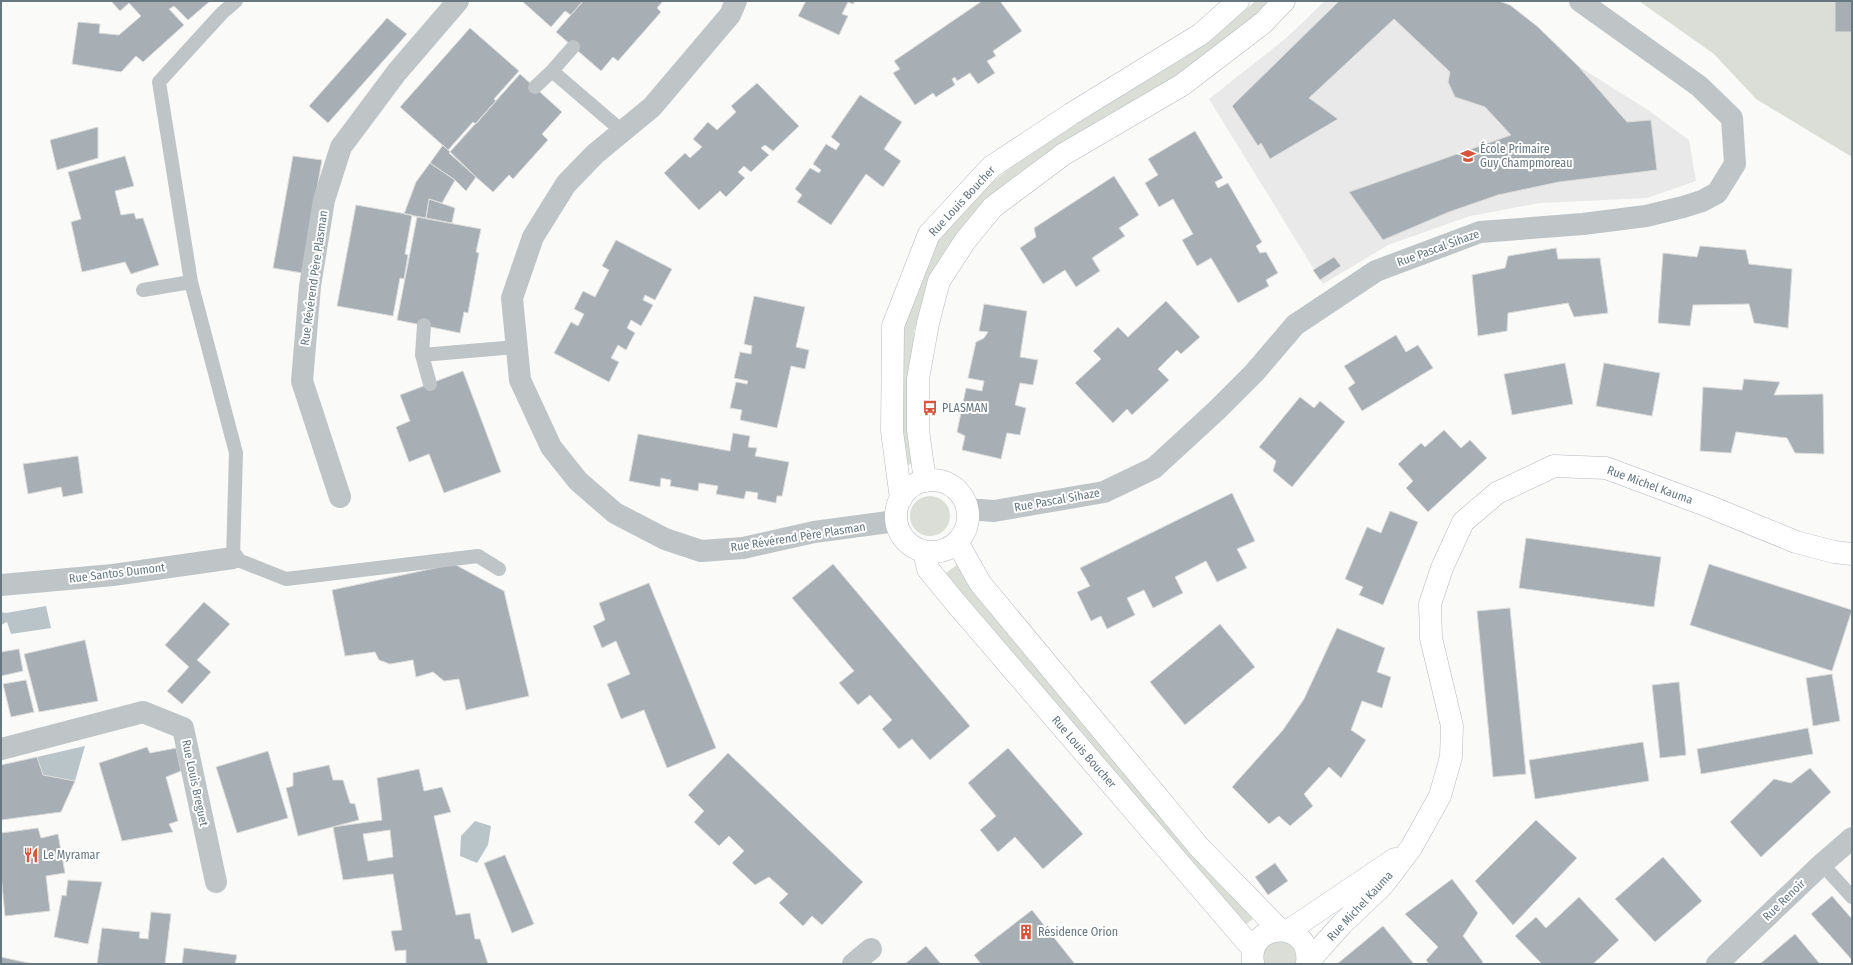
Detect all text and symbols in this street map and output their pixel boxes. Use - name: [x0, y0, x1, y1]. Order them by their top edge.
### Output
- place label: École Primaire Guy Champmoreau: [1480, 141, 1573, 170]
- school or university icon: École Primaire Guy Champmoreau: [1459, 147, 1477, 165]
- street label: Rue Louis Boucher: [926, 162, 999, 239]
- street label: Rue Révérend Père Plasman: [298, 209, 330, 347]
- street label: Rue Pascal Sihaze: [1395, 227, 1481, 269]
- bus stop icon: PLASMAN: [921, 399, 939, 417]
- place label: PLASMAN: [942, 401, 988, 415]
- street label: Rue Michel Kauma: [1605, 463, 1695, 507]
- street label: Rue Pascal Sihaze: [1013, 486, 1101, 514]
- street label: Rue Révérend Père Plasman: [730, 519, 866, 555]
- street label: Rue Santos Dumont: [68, 560, 166, 586]
- street label: Rue Louis Boucher: [1049, 713, 1120, 792]
- street label: Rue Louis Breguet: [179, 738, 211, 828]
- restaurant icon: Le Myramar: [22, 846, 40, 864]
- place label: Le Myramar: [43, 848, 100, 862]
- street label: Rue Michel Kauma: [1324, 868, 1396, 944]
- street label: Rue Renoir: [1760, 876, 1809, 924]
- building icon: Résidence Orion: [1017, 923, 1035, 941]
- place label: Résidence Orion: [1038, 925, 1118, 939]

